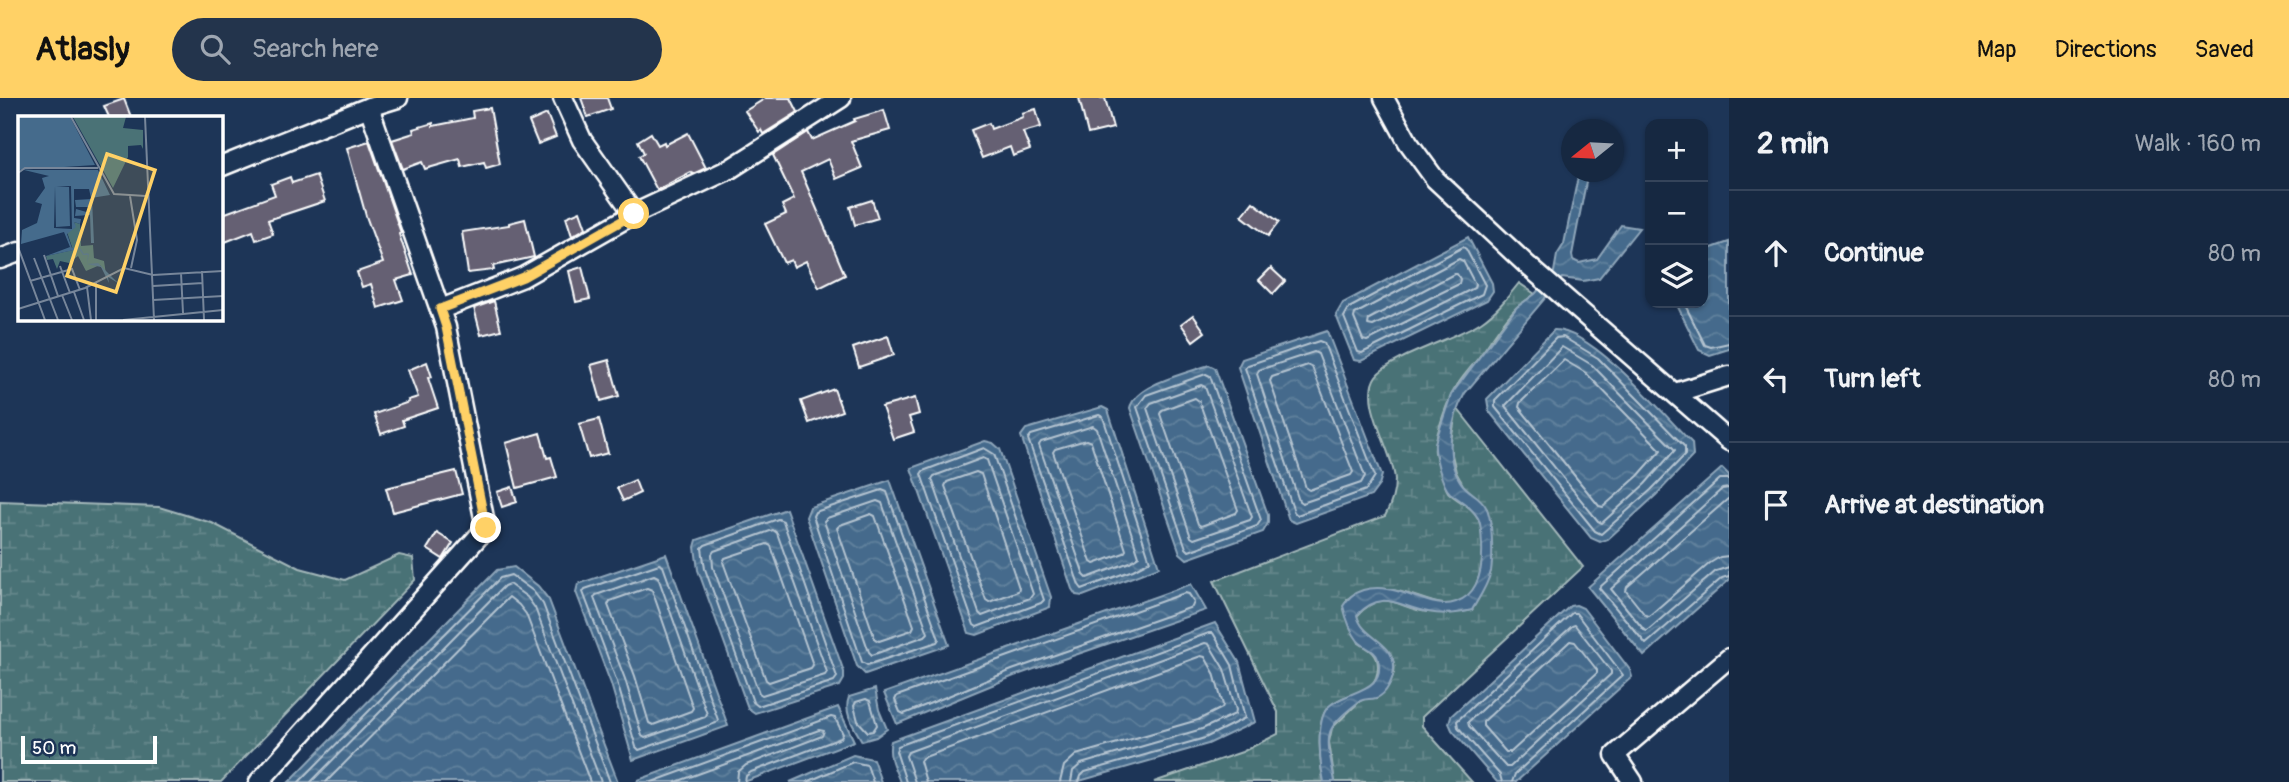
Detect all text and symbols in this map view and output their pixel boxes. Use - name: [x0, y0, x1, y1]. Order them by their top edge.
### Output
- search box: [172, 18, 662, 81]
- text: Atlasly: [35, 29, 130, 70]
- icon: search: [196, 30, 234, 68]
- text: Search here: [252, 33, 379, 65]
- text: Map: [1977, 35, 2017, 64]
- text: Directions: [2055, 35, 2156, 64]
- text: Saved: [2194, 35, 2254, 64]
- inset map: [18, 116, 222, 320]
- north arrow: [1561, 119, 1624, 182]
- map controls: [1645, 119, 1708, 308]
- button: +: [1645, 119, 1708, 182]
- text: 2 min: [1757, 125, 1829, 162]
- text: Walk · 160 m: [2135, 129, 2261, 158]
- button: −: [1645, 182, 1708, 245]
- route start: [618, 198, 649, 229]
- icon: ahead: [1757, 234, 1795, 272]
- text: Continue: [1824, 237, 1924, 269]
- text: 80 m: [2208, 239, 2261, 268]
- button: layers: [1645, 245, 1708, 308]
- icon: left: [1757, 360, 1795, 398]
- text: Turn left: [1824, 363, 1920, 395]
- text: 80 m: [2208, 365, 2261, 394]
- icon: arrive: [1757, 486, 1795, 524]
- text: Arrive at destination: [1824, 489, 2044, 521]
- route end: [470, 512, 501, 543]
- scale bar: [21, 733, 158, 765]
- text: 50 m: [32, 736, 76, 760]

